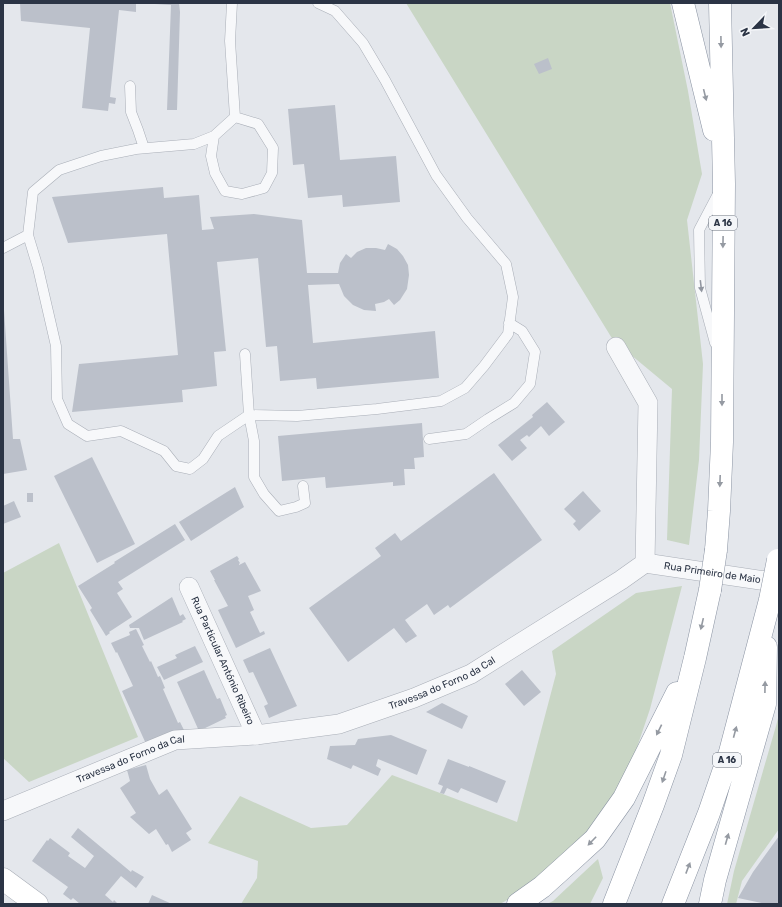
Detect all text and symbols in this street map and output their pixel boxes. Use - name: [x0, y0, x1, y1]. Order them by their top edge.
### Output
- north arrow: [734, 8, 774, 48]
- text: N: [738, 26, 753, 38]
- one-way arrow: [718, 36, 724, 49]
- one-way arrow: [703, 89, 709, 101]
- road number: A 16: [709, 216, 737, 230]
- one-way arrow: [720, 236, 726, 249]
- one-way arrow: [698, 280, 704, 292]
- one-way arrow: [719, 394, 725, 407]
- one-way arrow: [717, 475, 724, 487]
- street label: Rua Primeiro de Maio: [663, 560, 762, 586]
- street label: Rua Particular António Ribeiro: [188, 595, 257, 727]
- one-way arrow: [699, 618, 705, 630]
- street label: Travessa do Forno da Cal: [387, 654, 498, 712]
- one-way arrow: [762, 681, 769, 693]
- one-way arrow: [656, 725, 662, 736]
- one-way arrow: [732, 726, 738, 738]
- street label: Travessa do Forno da Cal: [75, 733, 185, 786]
- road number: A 16: [713, 753, 741, 767]
- one-way arrow: [660, 771, 666, 783]
- one-way arrow: [724, 833, 730, 845]
- one-way arrow: [587, 836, 596, 846]
- one-way arrow: [685, 861, 691, 873]

